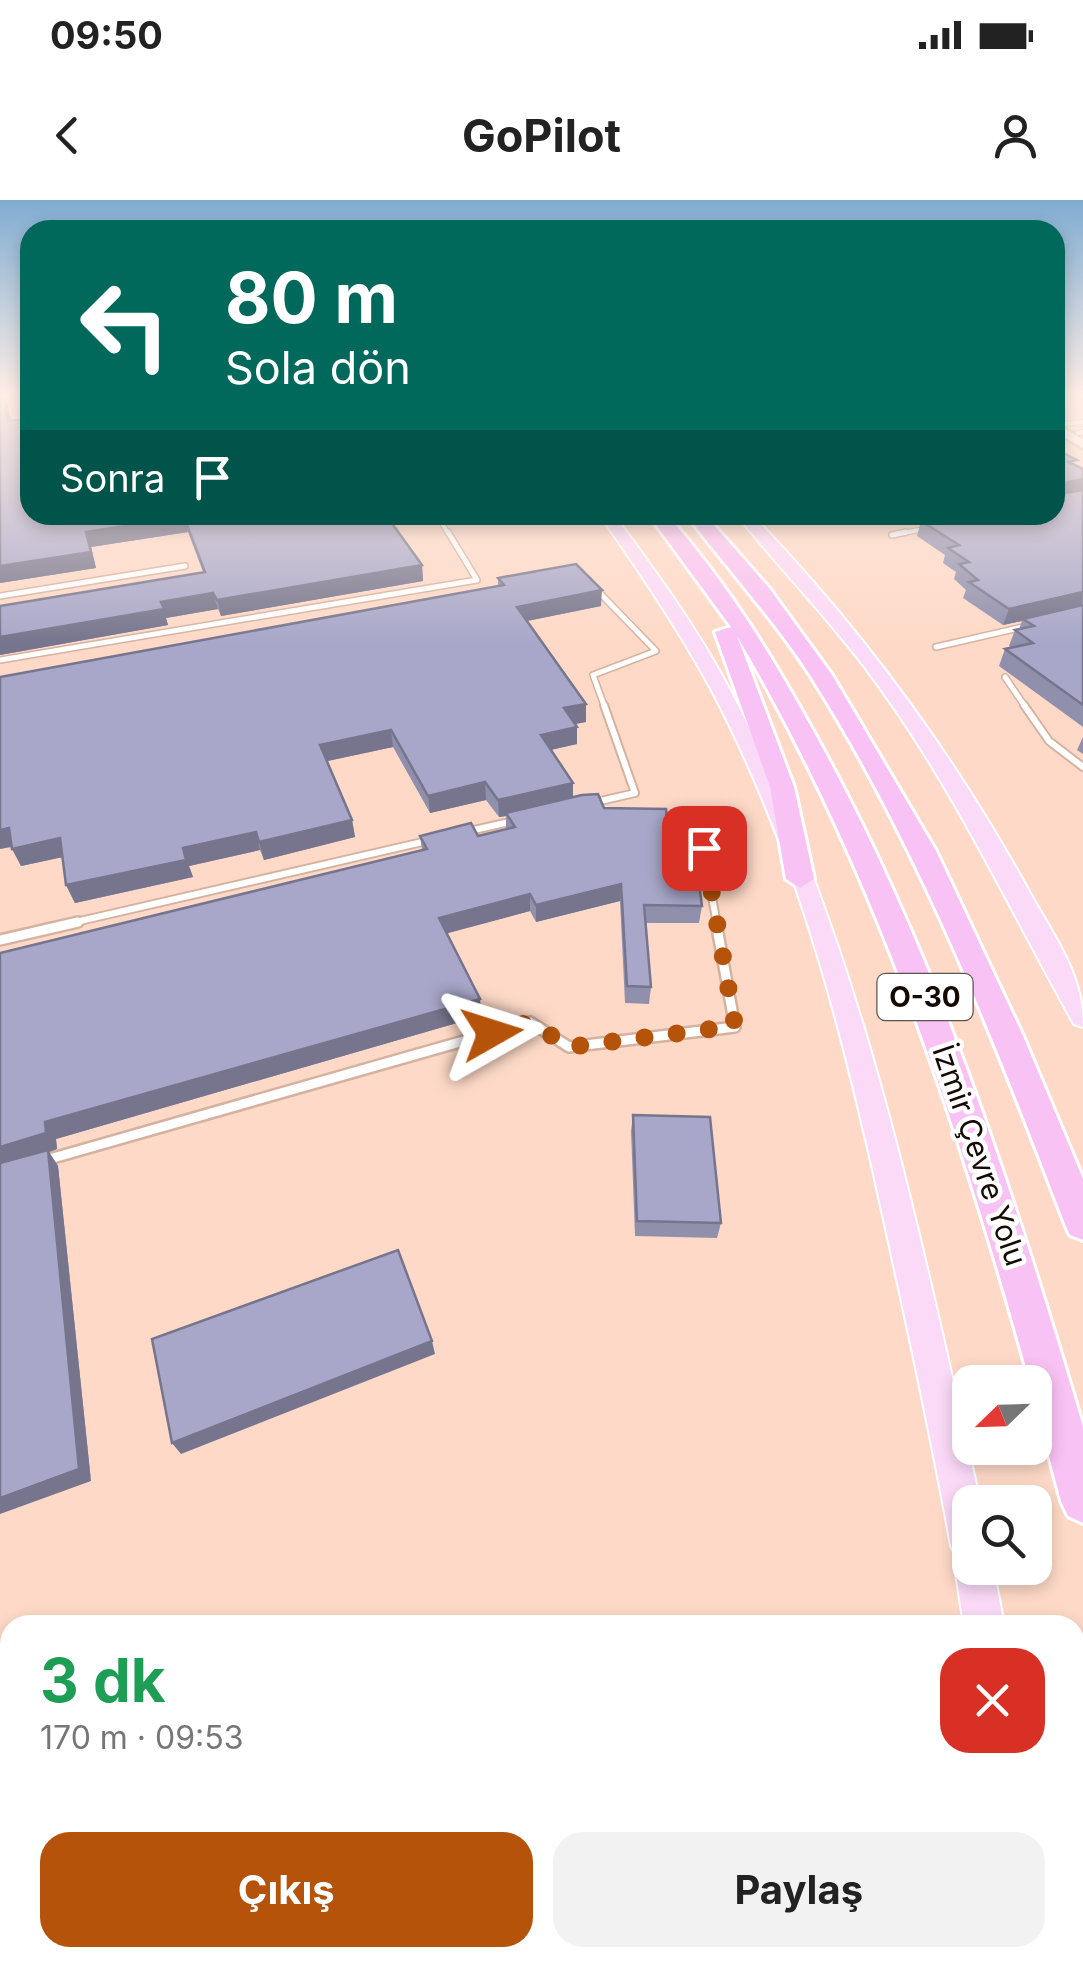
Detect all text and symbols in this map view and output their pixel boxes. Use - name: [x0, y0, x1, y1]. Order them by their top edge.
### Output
- text: 09:50: [50, 12, 163, 58]
- icon: back: [40, 108, 95, 163]
- text: GoPilot: [462, 108, 621, 163]
- icon: person: [988, 108, 1043, 163]
- text: 80 m: [225, 255, 398, 340]
- icon: left: [60, 260, 190, 390]
- text: Sola dön: [225, 340, 411, 395]
- icon: arrive: [185, 450, 240, 505]
- text: Sonra: [60, 455, 165, 501]
- pin: [662, 806, 747, 891]
- icon: arrive: [677, 821, 732, 876]
- road number: O-30: [878, 974, 972, 1020]
- position arrow: [440, 981, 544, 1085]
- street label: İzmir Çevre Yolu: [925, 1040, 1035, 1270]
- north arrow: [952, 1365, 1052, 1465]
- map controls: [952, 1365, 1052, 1585]
- button: search: [952, 1485, 1052, 1585]
- text: 3 dk: [40, 1644, 166, 1716]
- button: close: [940, 1648, 1045, 1753]
- text: 170 m · 09:53: [40, 1718, 244, 1757]
- button: Çıkış: [40, 1832, 533, 1947]
- button: Paylaş: [553, 1832, 1045, 1947]

